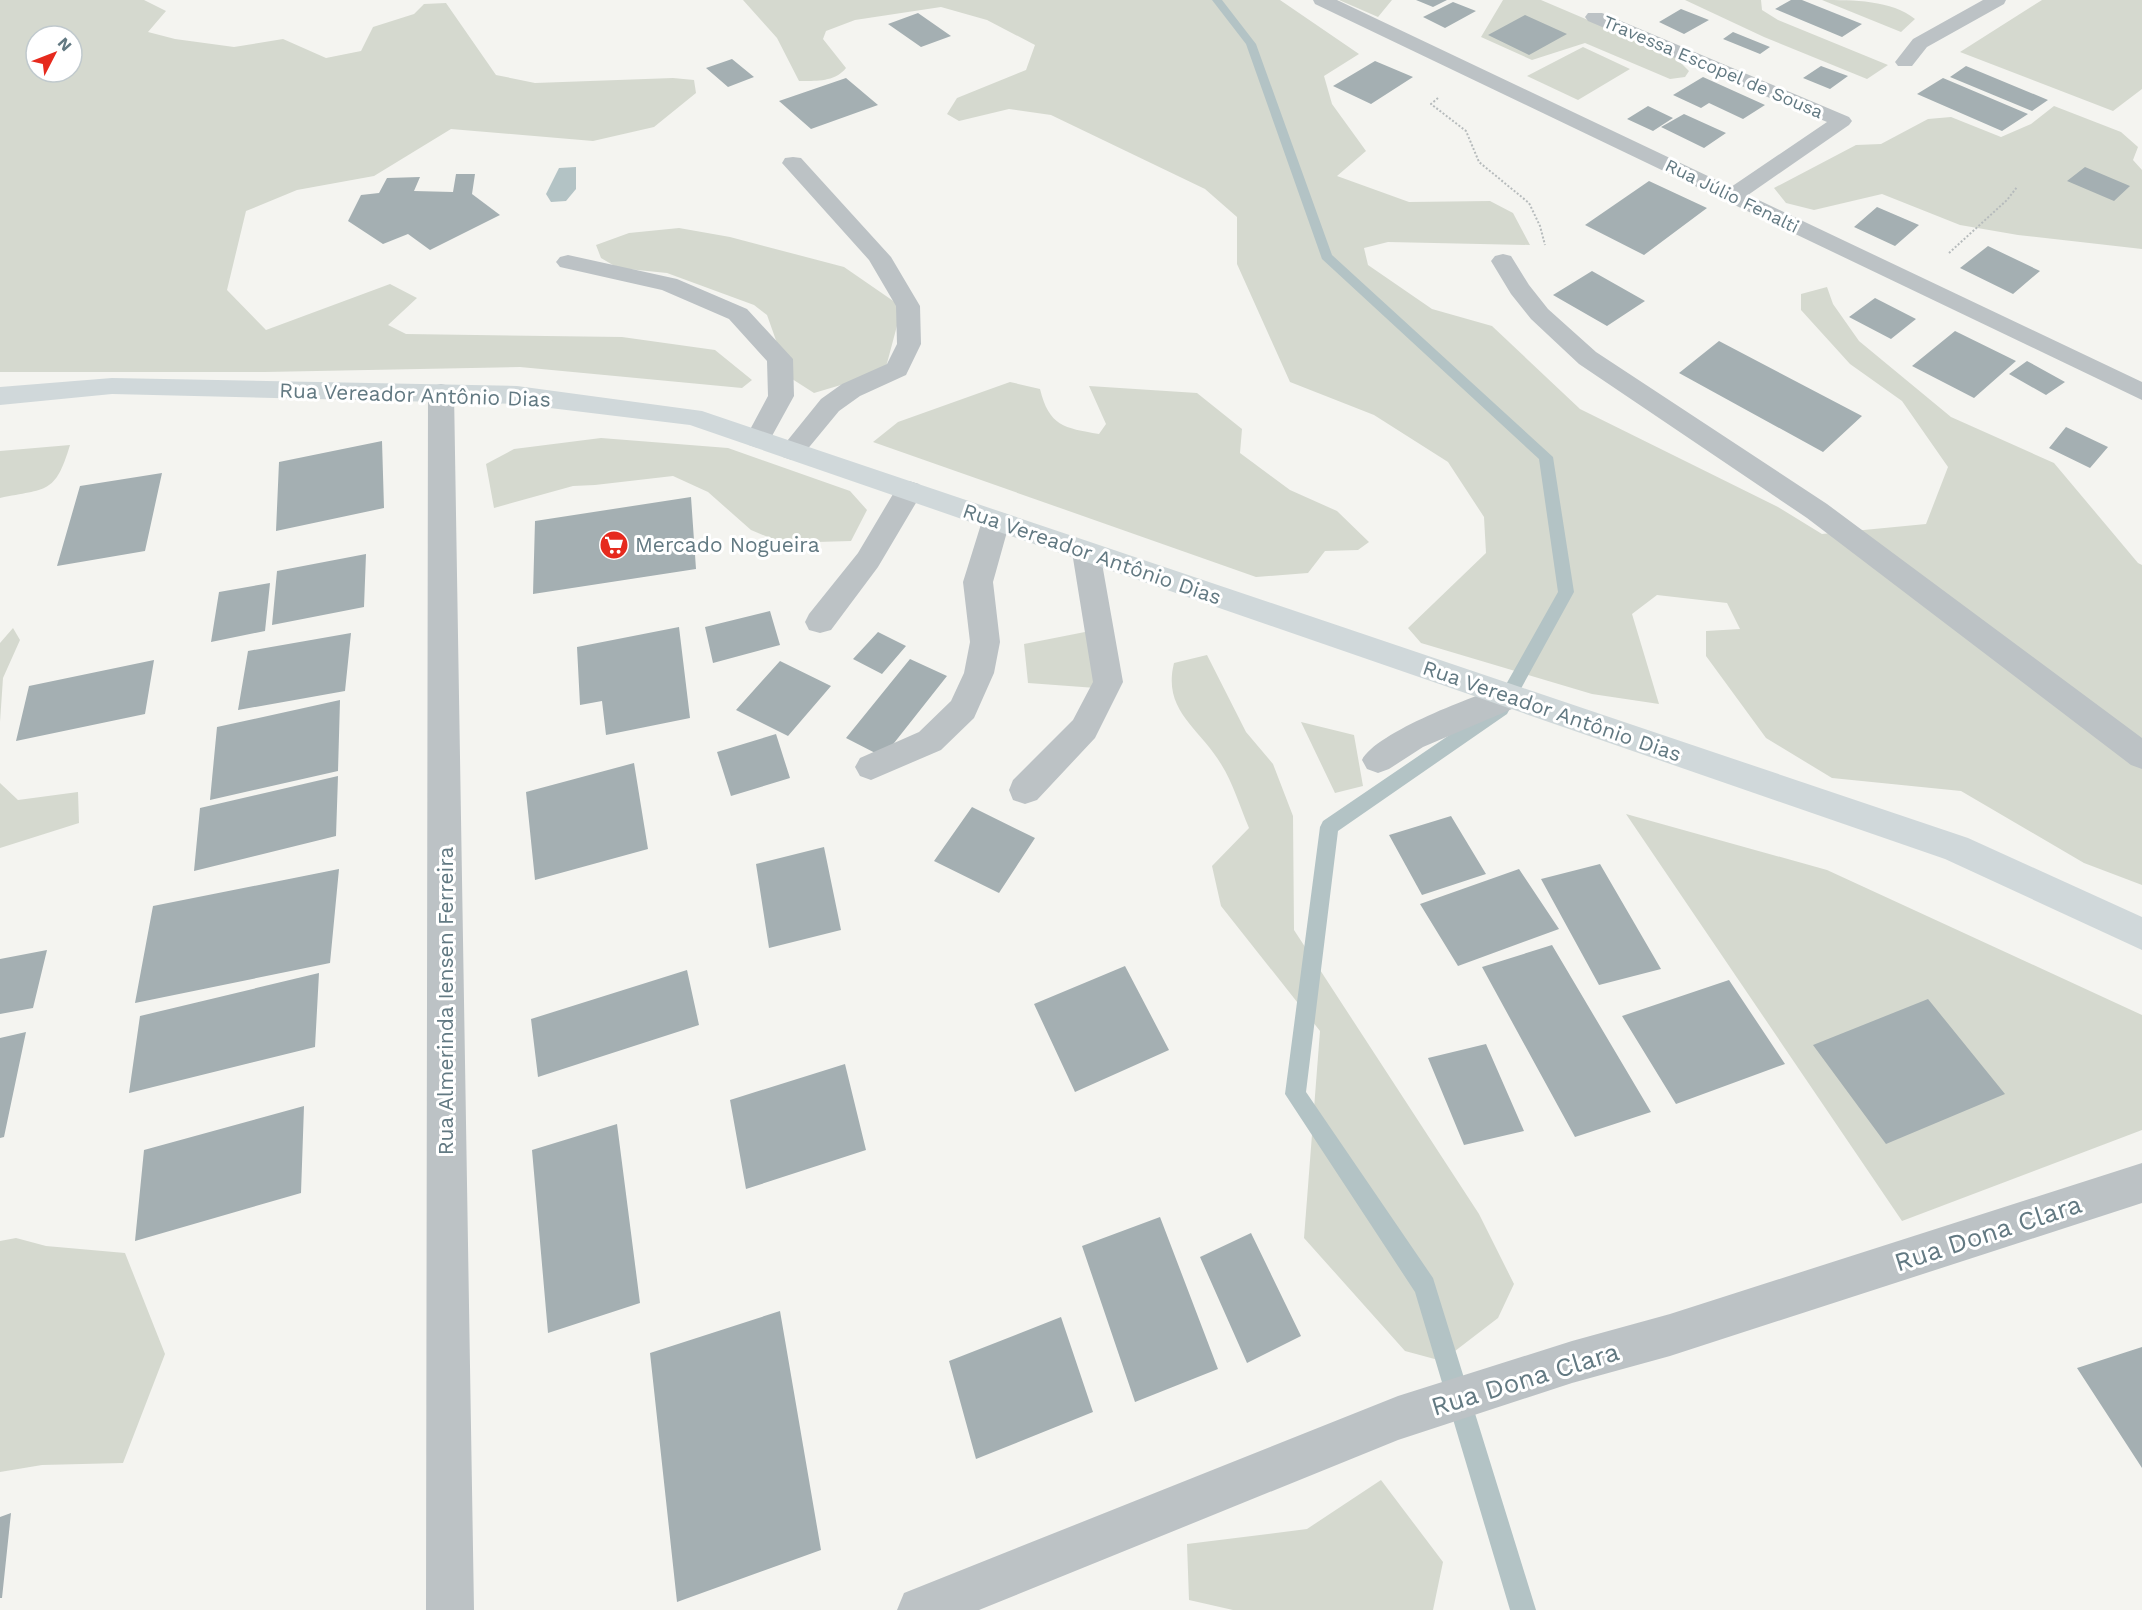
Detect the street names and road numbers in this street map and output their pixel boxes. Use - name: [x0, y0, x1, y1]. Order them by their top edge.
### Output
- street label: Travessa Escopel de Sousa: [1600, 11, 1826, 122]
- street label: Rua Júlio Fenalti: [1662, 154, 1802, 237]
- street label: Rua Vereador Antônio Dias: [279, 377, 551, 412]
- street label: Rua Vereador Antônio Dias: [960, 497, 1225, 610]
- street label: Rua Vereador Antônio Dias: [1420, 654, 1685, 767]
- street label: Rua Almerinda Iensen Ferreira: [433, 847, 458, 1155]
- street label: Rua Dona Clara: [1891, 1189, 2086, 1277]
- street label: Rua Dona Clara: [1427, 1336, 1623, 1422]

